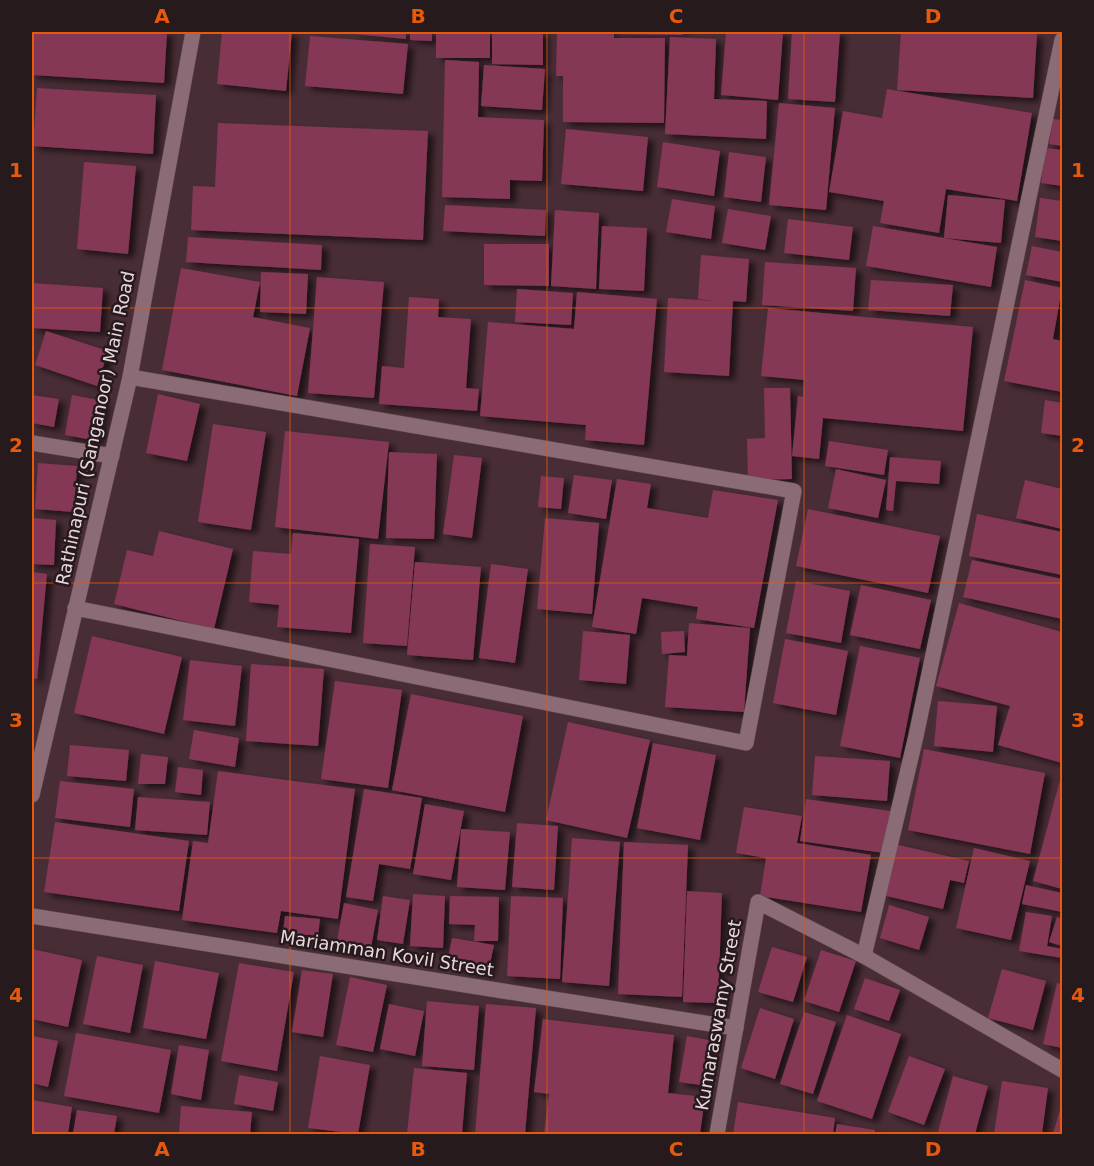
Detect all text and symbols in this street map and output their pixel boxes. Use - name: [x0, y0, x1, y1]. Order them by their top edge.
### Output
- text: A: [154, 4, 170, 28]
- text: B: [410, 4, 426, 28]
- text: C: [669, 4, 683, 28]
- text: D: [925, 4, 941, 28]
- text: 1: [9, 158, 23, 182]
- text: 1: [1071, 158, 1085, 182]
- street label: Rathinapuri (Sanganoor) Main Road: [51, 269, 139, 587]
- text: 2: [9, 433, 23, 457]
- text: 2: [1071, 433, 1085, 457]
- text: 3: [9, 708, 23, 732]
- text: 3: [1071, 708, 1085, 732]
- street label: Kumaraswamy Street: [691, 918, 745, 1112]
- street label: Mariamman Kovil Street: [279, 926, 495, 980]
- text: 4: [9, 983, 23, 1007]
- text: 4: [1071, 983, 1085, 1007]
- text: A: [154, 1137, 170, 1161]
- text: B: [410, 1137, 426, 1161]
- text: C: [669, 1137, 683, 1161]
- text: D: [925, 1137, 941, 1161]

